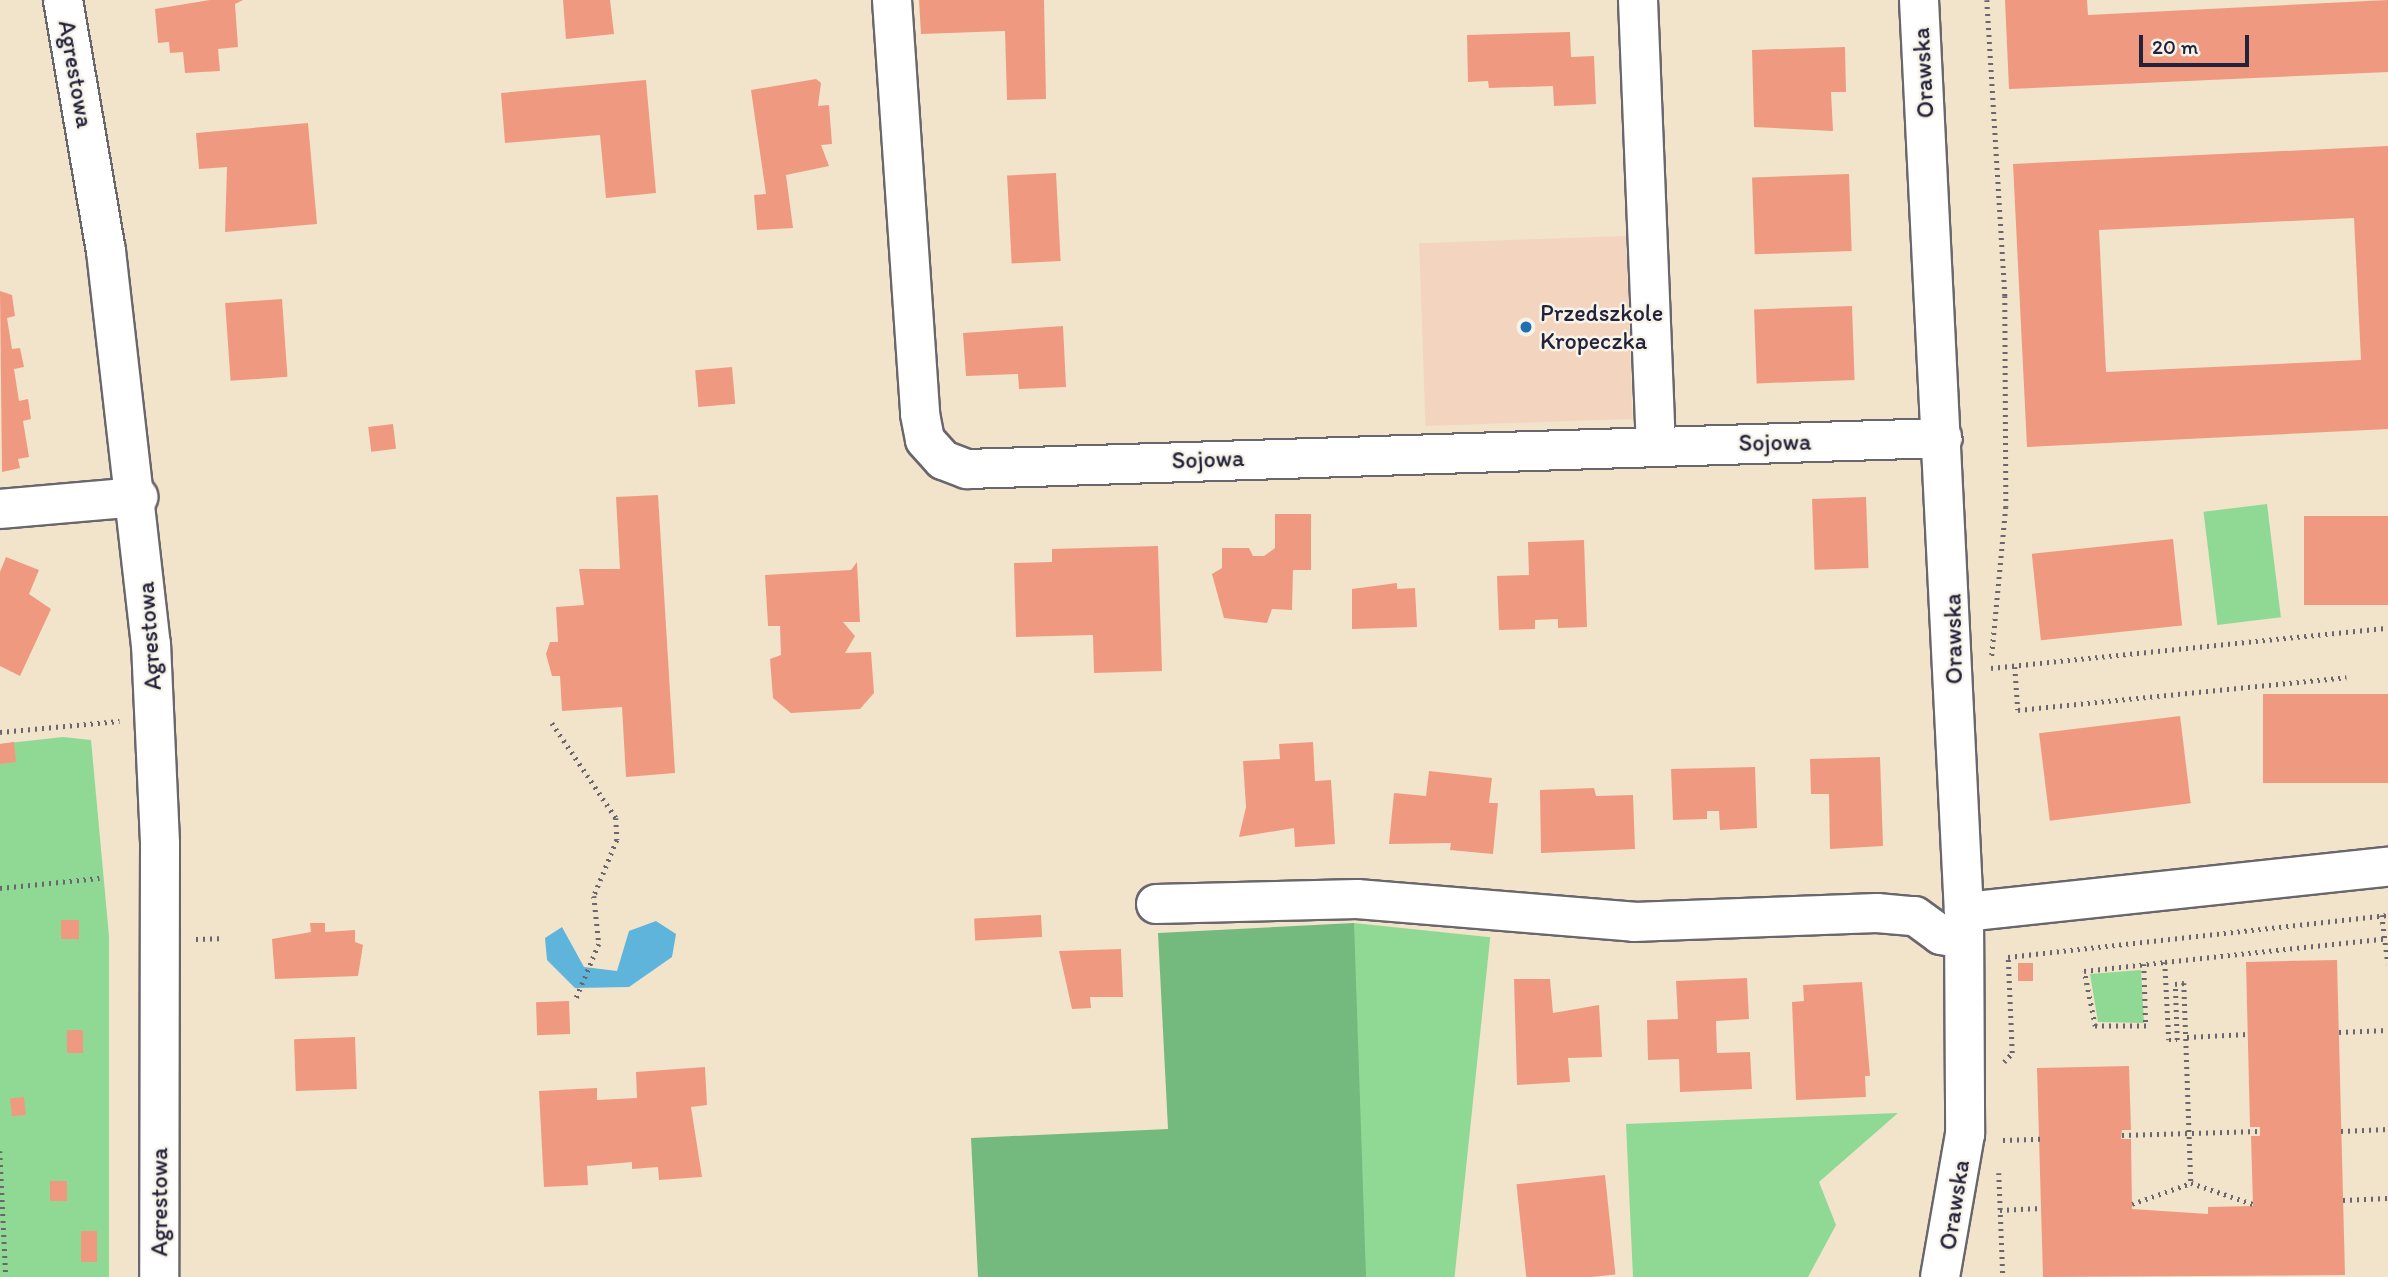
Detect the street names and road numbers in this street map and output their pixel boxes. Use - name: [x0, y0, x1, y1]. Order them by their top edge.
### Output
- street label: Agrestowa: [52, 18, 100, 130]
- street label: Orawska: [1906, 27, 1940, 119]
- street label: Sojowa: [1738, 427, 1812, 457]
- street label: Sojowa: [1171, 443, 1245, 475]
- street label: Agrestowa: [131, 581, 167, 691]
- street label: Orawska: [1938, 593, 1968, 685]
- street label: Agrestowa: [145, 1148, 173, 1256]
- street label: Orawska: [1933, 1158, 1975, 1252]

